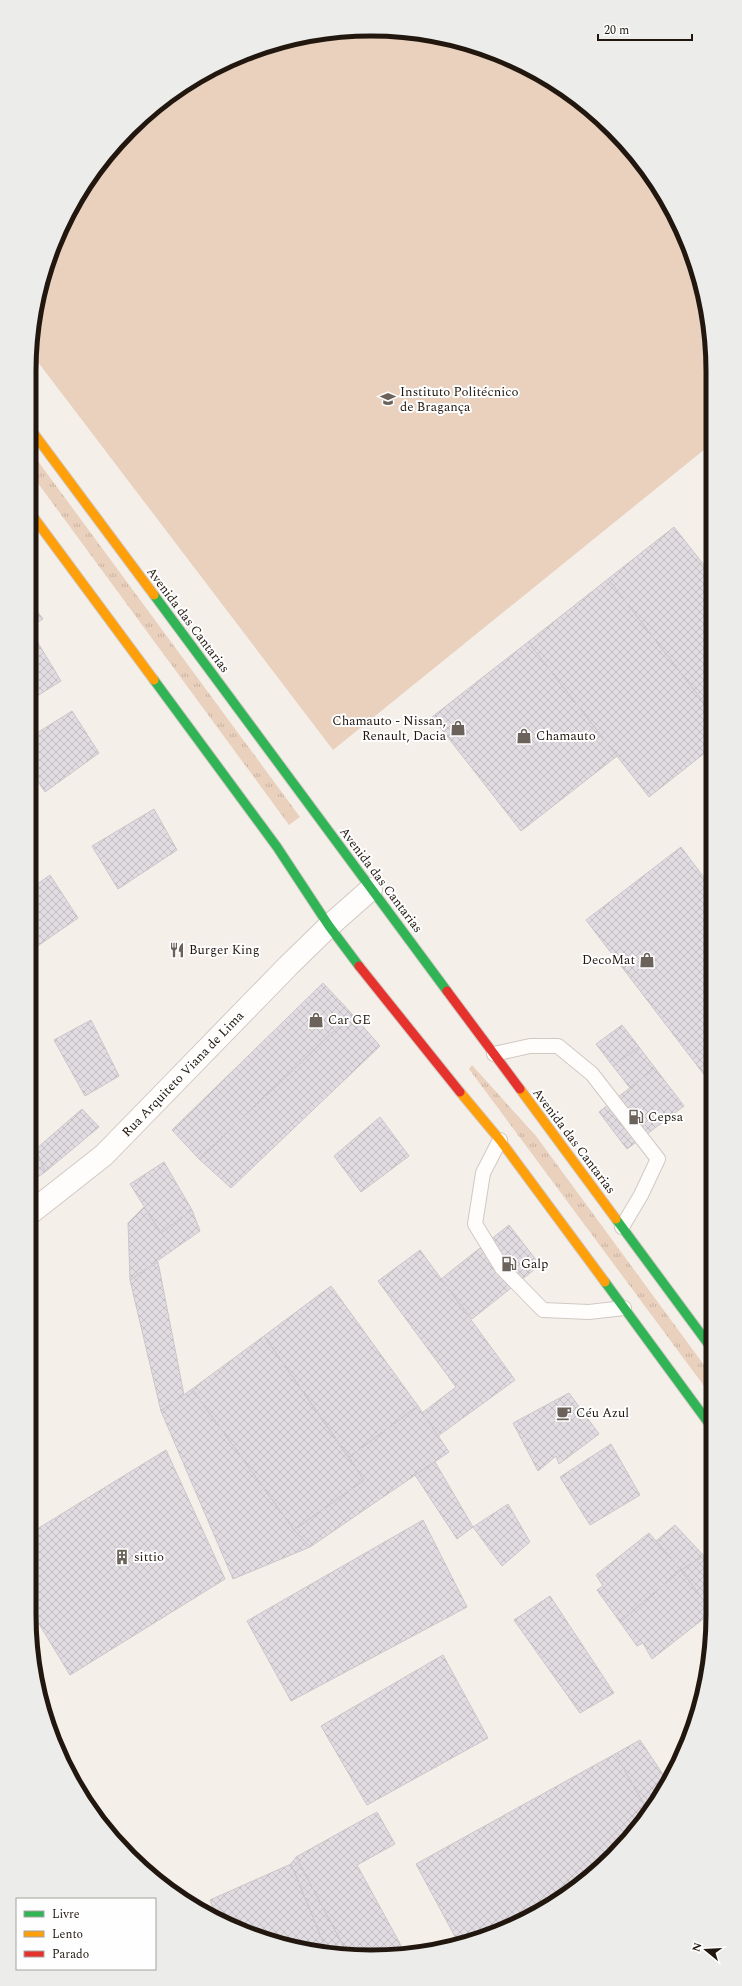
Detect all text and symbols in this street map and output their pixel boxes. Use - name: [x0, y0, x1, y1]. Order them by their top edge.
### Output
- scale bar: [598, 16, 692, 42]
- text: 20 m: [604, 21, 629, 40]
- place label: Instituto Politécnico de Bragança: [400, 382, 518, 417]
- school or university icon: Instituto Politécnico de Bragança: [379, 390, 397, 408]
- street label: Avenida das Cantarias: [141, 563, 235, 677]
- place label: Chamauto - Nissan, Renault, Dacia: [332, 711, 447, 746]
- shop icon: Chamauto - Nissan, Renault, Dacia: [449, 719, 467, 737]
- place label: Chamauto: [536, 726, 596, 746]
- shop icon: Chamauto: [515, 727, 533, 745]
- street label: Avenida das Cantarias: [334, 823, 428, 937]
- place label: Burger King: [189, 940, 260, 960]
- restaurant icon: Burger King: [168, 941, 186, 959]
- place label: DecoMat: [582, 950, 635, 970]
- shop icon: DecoMat: [638, 951, 656, 969]
- street label: Rua Arquiteto Viana de Lima: [117, 1006, 249, 1142]
- place label: Car GE: [328, 1010, 371, 1030]
- shop icon: Car GE: [307, 1011, 325, 1029]
- street label: Avenida das Cantarias: [527, 1084, 621, 1198]
- place label: Cepsa: [648, 1107, 684, 1127]
- fuel station icon: Cepsa: [627, 1108, 645, 1126]
- place label: Galp: [521, 1254, 548, 1274]
- fuel station icon: Galp: [500, 1255, 518, 1273]
- place label: Céu Azul: [576, 1403, 629, 1423]
- cafe icon: Céu Azul: [555, 1404, 573, 1422]
- place label: sittio: [134, 1547, 164, 1567]
- building icon: sittio: [113, 1548, 131, 1566]
- legend: [16, 1898, 156, 1970]
- text: Livre: [52, 1905, 80, 1924]
- text: Lento: [52, 1925, 83, 1944]
- north arrow: [686, 1930, 726, 1970]
- text: N: [687, 1940, 706, 1954]
- text: Parado: [52, 1945, 89, 1964]

